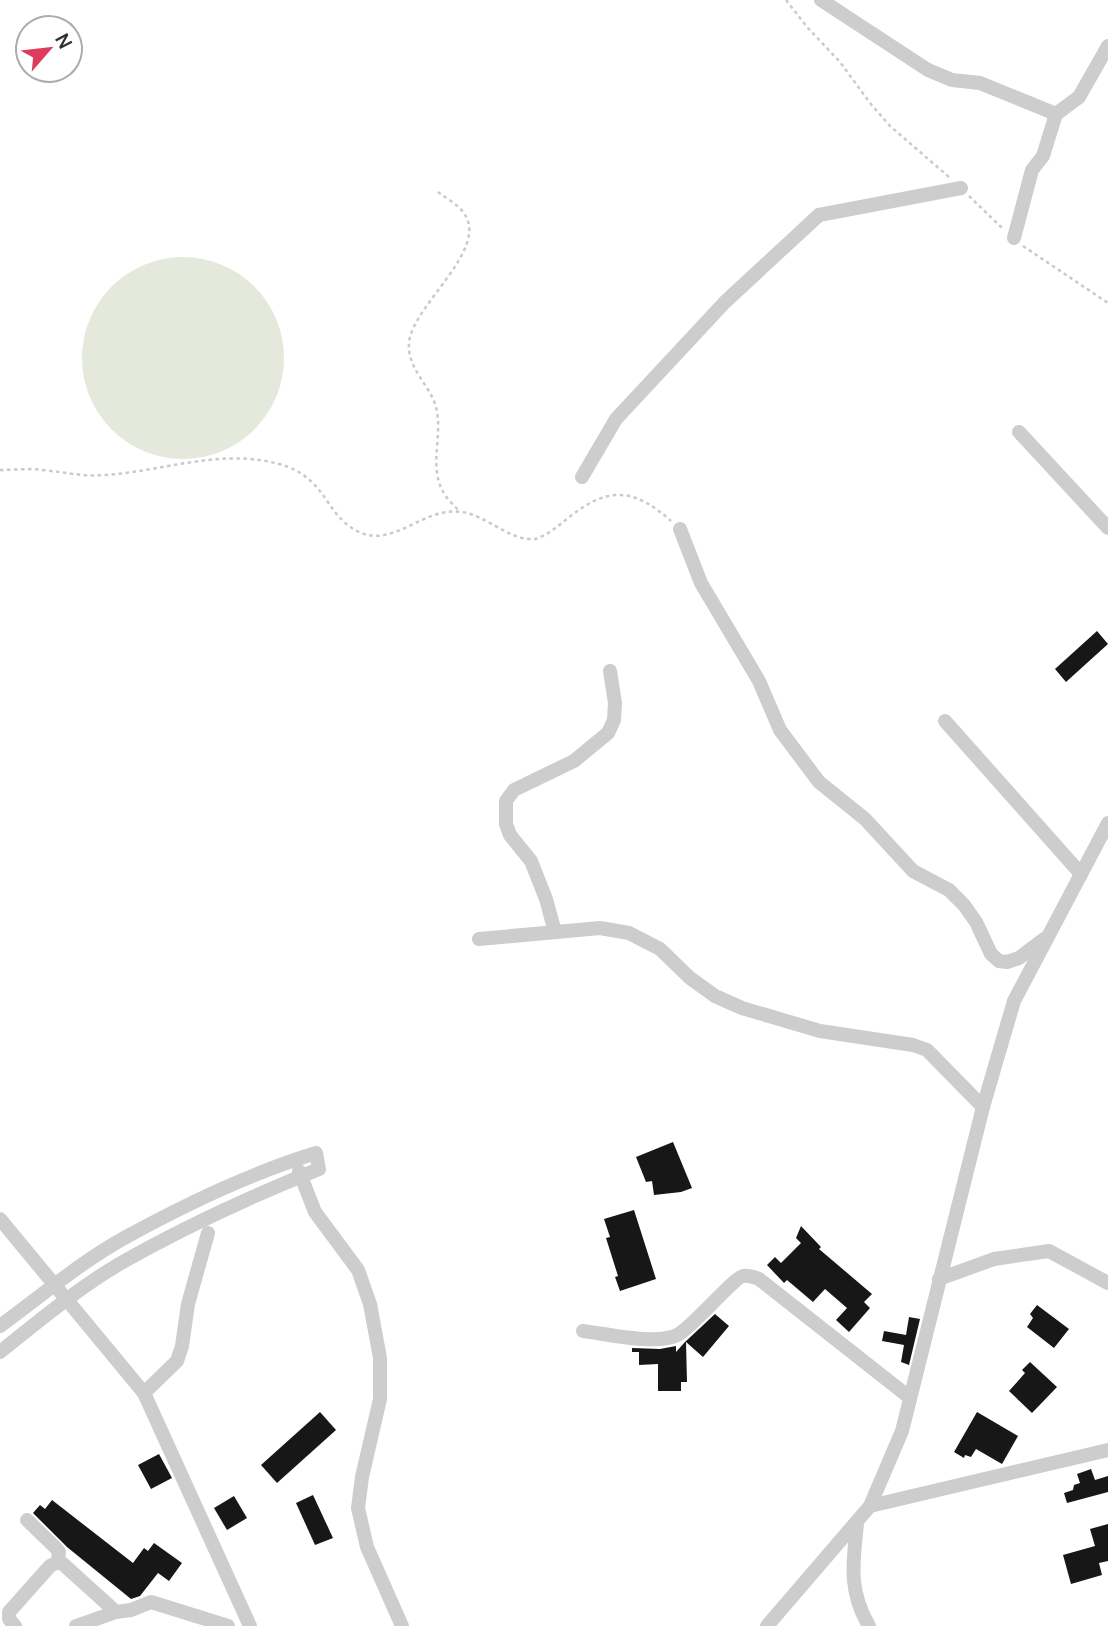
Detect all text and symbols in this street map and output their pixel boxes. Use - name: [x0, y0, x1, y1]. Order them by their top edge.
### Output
- north arrow: [14, 14, 84, 84]
- text: N: [49, 29, 79, 53]

